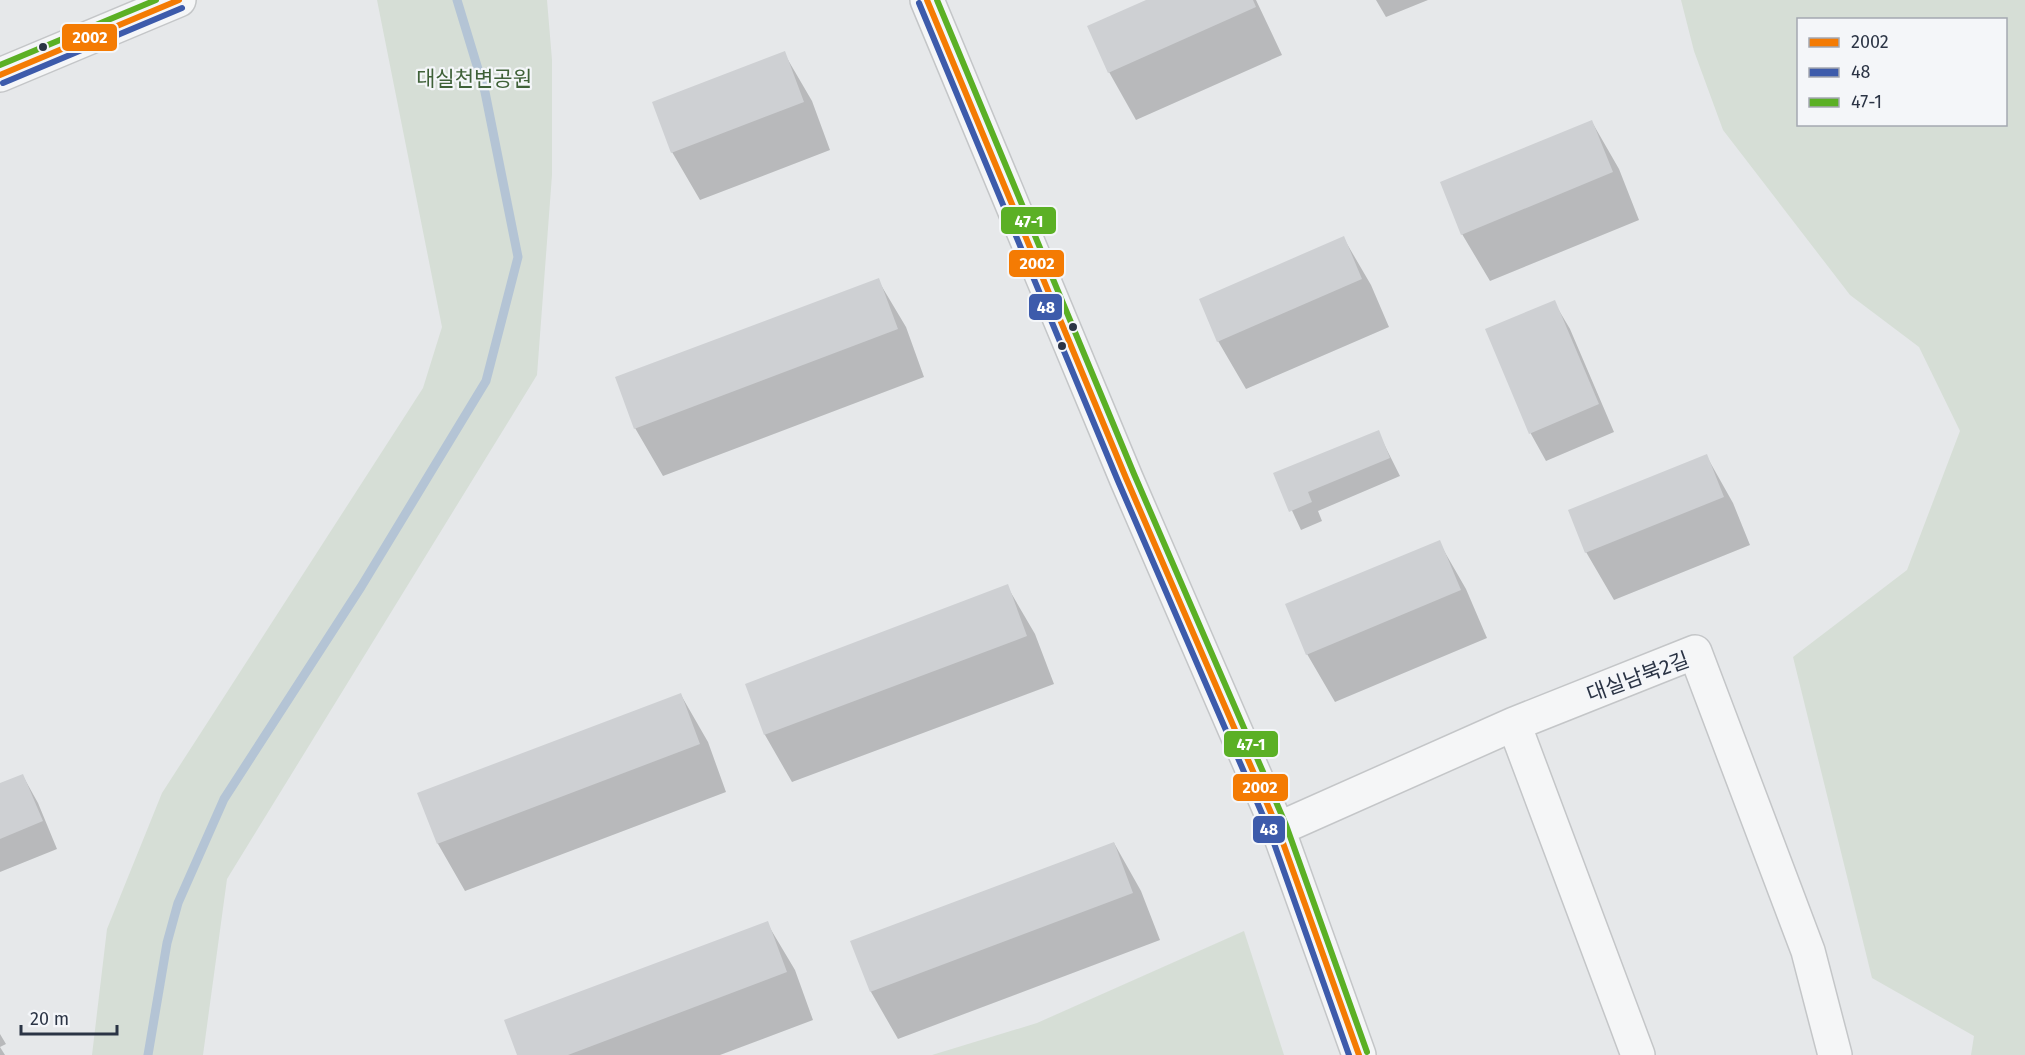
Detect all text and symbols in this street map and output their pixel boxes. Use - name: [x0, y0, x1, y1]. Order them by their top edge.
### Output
- legend: [1797, 18, 2007, 126]
- line badge: 2002: [61, 23, 118, 52]
- text: 2002: [72, 28, 108, 47]
- text: 2002: [1851, 31, 1889, 53]
- unlabelled marker: [37, 41, 49, 53]
- text: 48: [1851, 61, 1871, 83]
- park label: 대실천변공원: [416, 66, 532, 92]
- text: 47-1: [1851, 91, 1882, 113]
- line badge: 47-1: [1000, 206, 1057, 235]
- text: 47-1: [1015, 212, 1043, 231]
- line badge: 2002: [1008, 249, 1065, 278]
- text: 2002: [1019, 254, 1055, 273]
- line badge: 48: [1028, 293, 1063, 321]
- text: 48: [1037, 298, 1055, 317]
- unlabelled marker: [1067, 321, 1079, 333]
- unlabelled marker: [1056, 340, 1068, 352]
- street label: 대실남북2길: [1583, 646, 1693, 708]
- line badge: 47-1: [1223, 730, 1279, 758]
- text: 47-1: [1237, 735, 1265, 754]
- line badge: 2002: [1232, 773, 1289, 802]
- text: 2002: [1242, 778, 1278, 797]
- line badge: 48: [1252, 815, 1286, 844]
- text: 48: [1260, 820, 1278, 839]
- scale bar: [21, 998, 117, 1036]
- text: 20 m: [30, 1008, 69, 1030]

